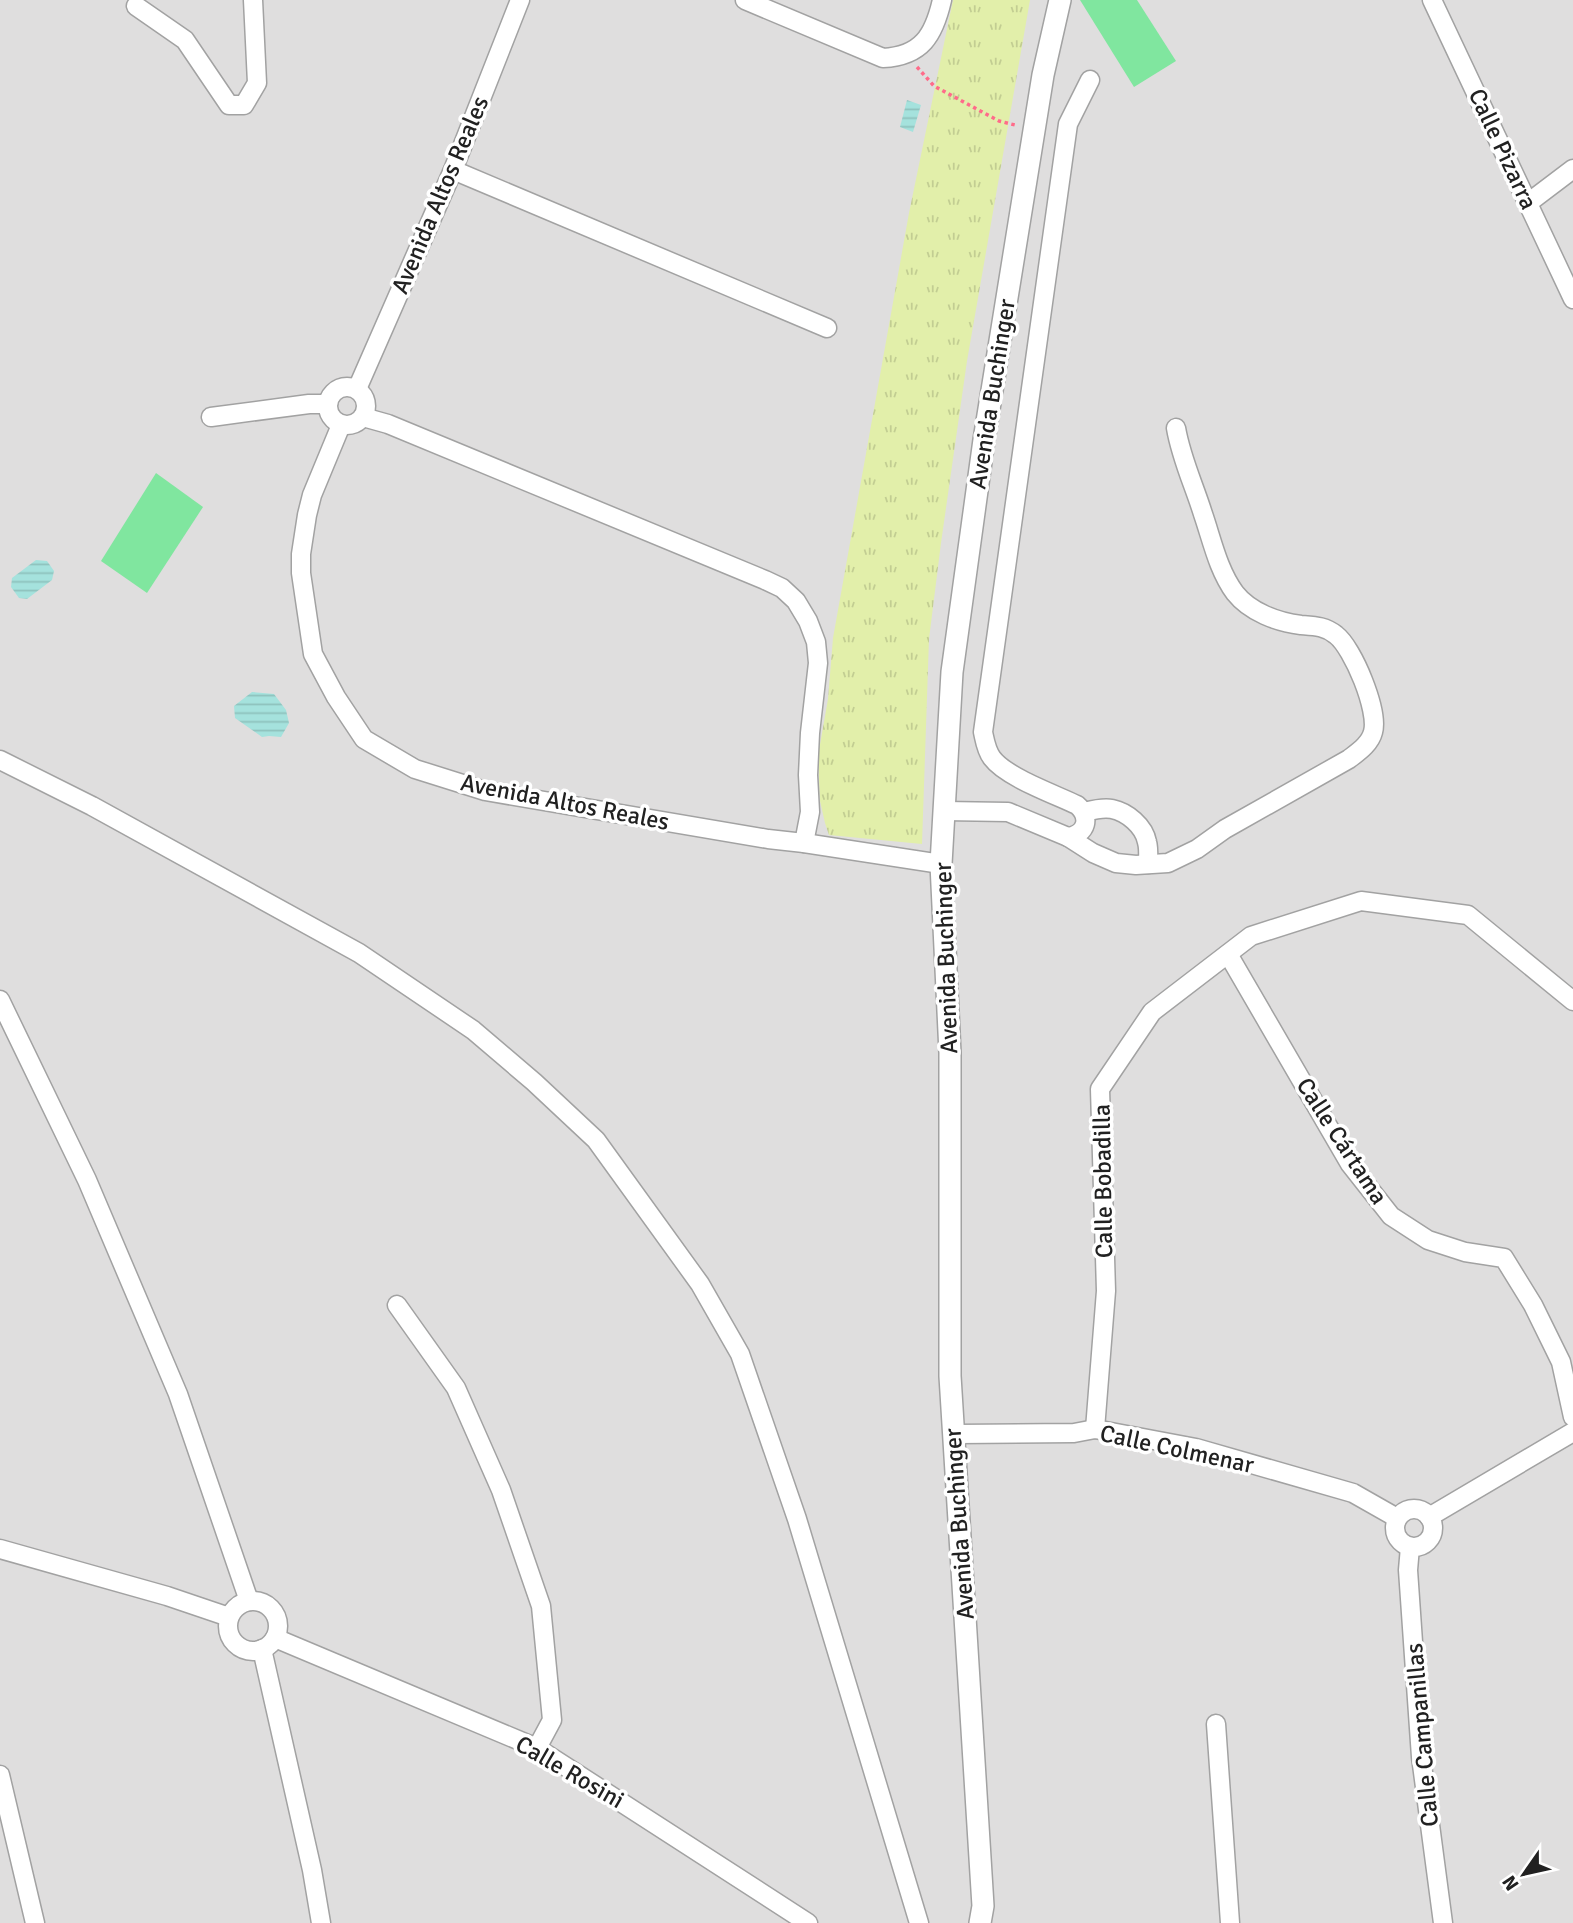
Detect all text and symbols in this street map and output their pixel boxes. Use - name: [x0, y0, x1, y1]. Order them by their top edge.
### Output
- street label: Calle Pizarra: [1462, 84, 1544, 214]
- street label: Avenida Altos Reales: [385, 92, 495, 298]
- street label: Avenida Buchinger: [962, 297, 1022, 491]
- street label: Avenida Altos Reales: [458, 767, 672, 837]
- street label: Avenida Buchinger: [928, 861, 964, 1054]
- street label: Calle Cártama: [1290, 1072, 1394, 1210]
- street label: Calle Bobadilla: [1087, 1104, 1119, 1258]
- street label: Calle Colmenar: [1097, 1418, 1257, 1480]
- street label: Avenida Buchinger: [937, 1427, 981, 1621]
- street label: Calle Campanillas: [1399, 1642, 1445, 1828]
- street label: Calle Rosini: [510, 1729, 630, 1815]
- north arrow: [1489, 1839, 1559, 1909]
- text: N: [1497, 1871, 1524, 1895]

